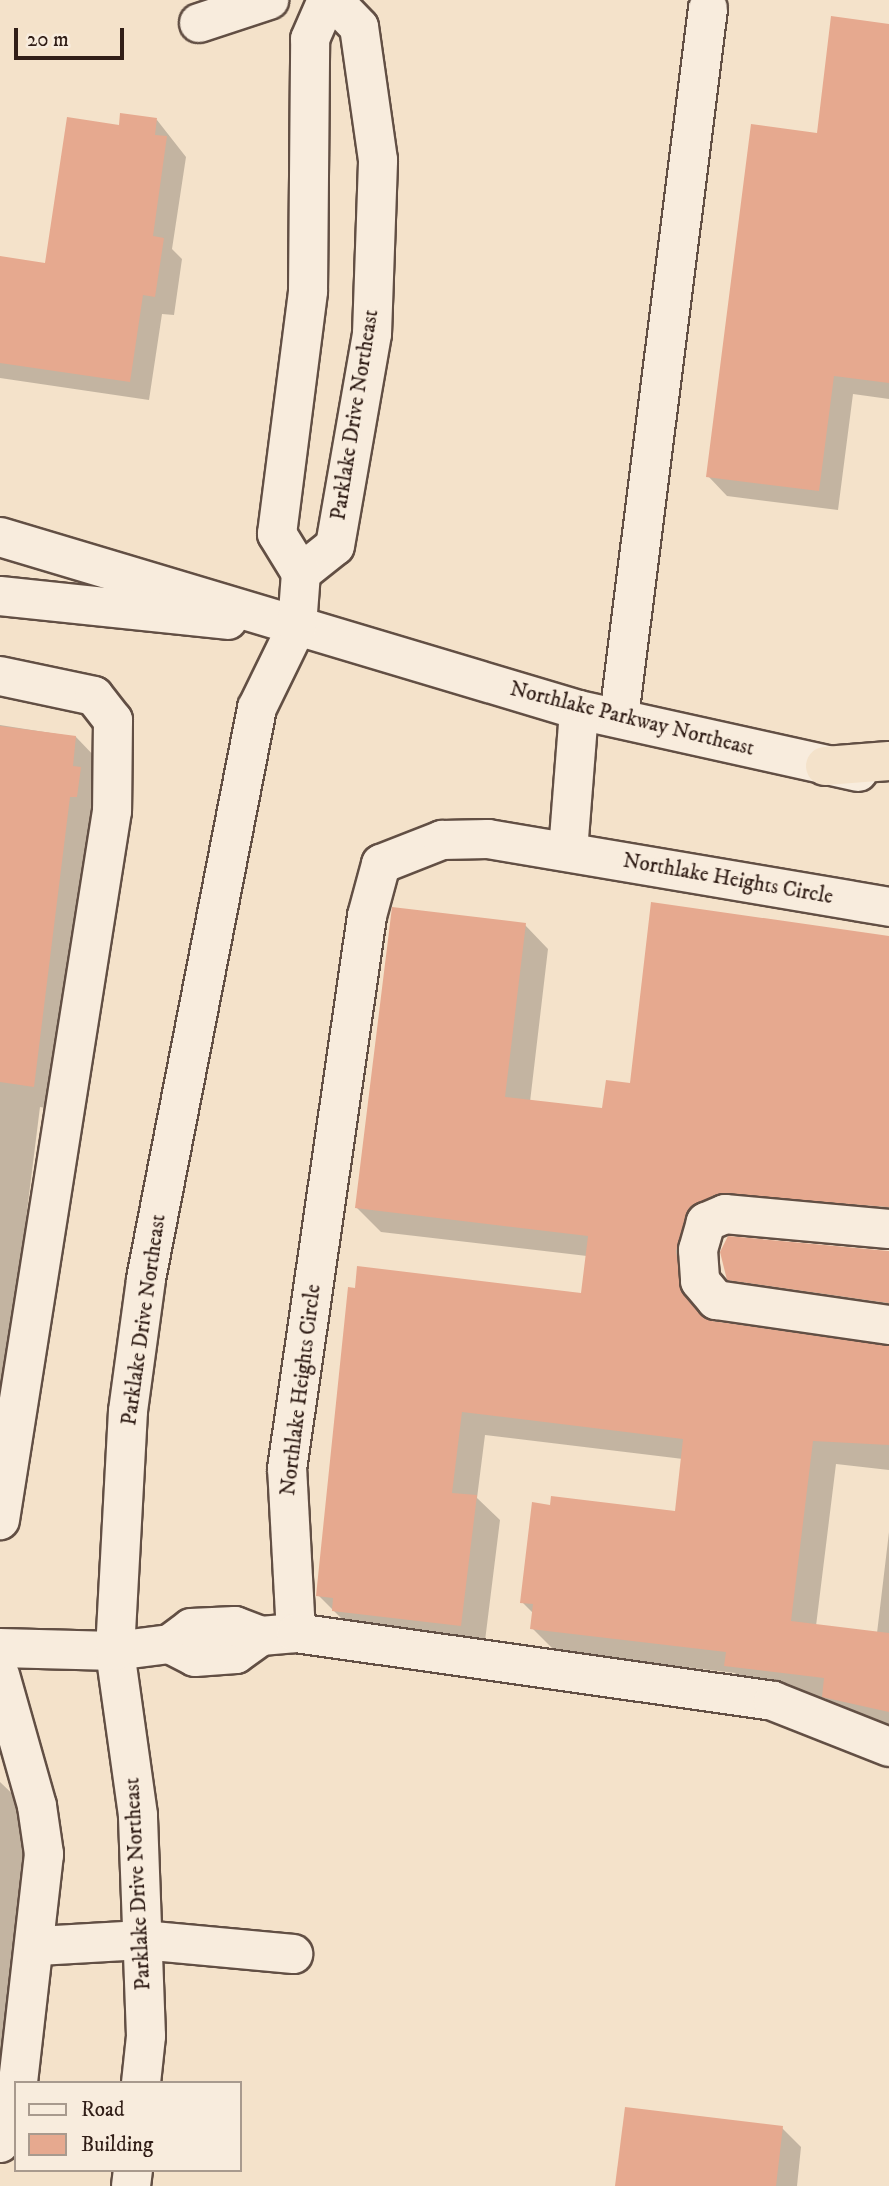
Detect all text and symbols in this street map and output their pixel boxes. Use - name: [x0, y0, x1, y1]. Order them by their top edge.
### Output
- scale bar: [18, 14, 128, 58]
- text: 20 m: [27, 27, 69, 53]
- street label: Parklake Drive Northeast: [326, 308, 384, 522]
- street label: Northlake Parkway Northeast: [507, 676, 757, 762]
- street label: Northlake Heights Circle: [621, 848, 835, 910]
- street label: Parklake Drive Northeast: [117, 1213, 171, 1427]
- street label: Northlake Heights Circle: [276, 1283, 326, 1497]
- street label: Parklake Drive Northeast: [120, 1777, 156, 1991]
- legend: [14, 2081, 242, 2172]
- text: Road: [81, 2097, 125, 2123]
- text: Building: [81, 2132, 153, 2158]

